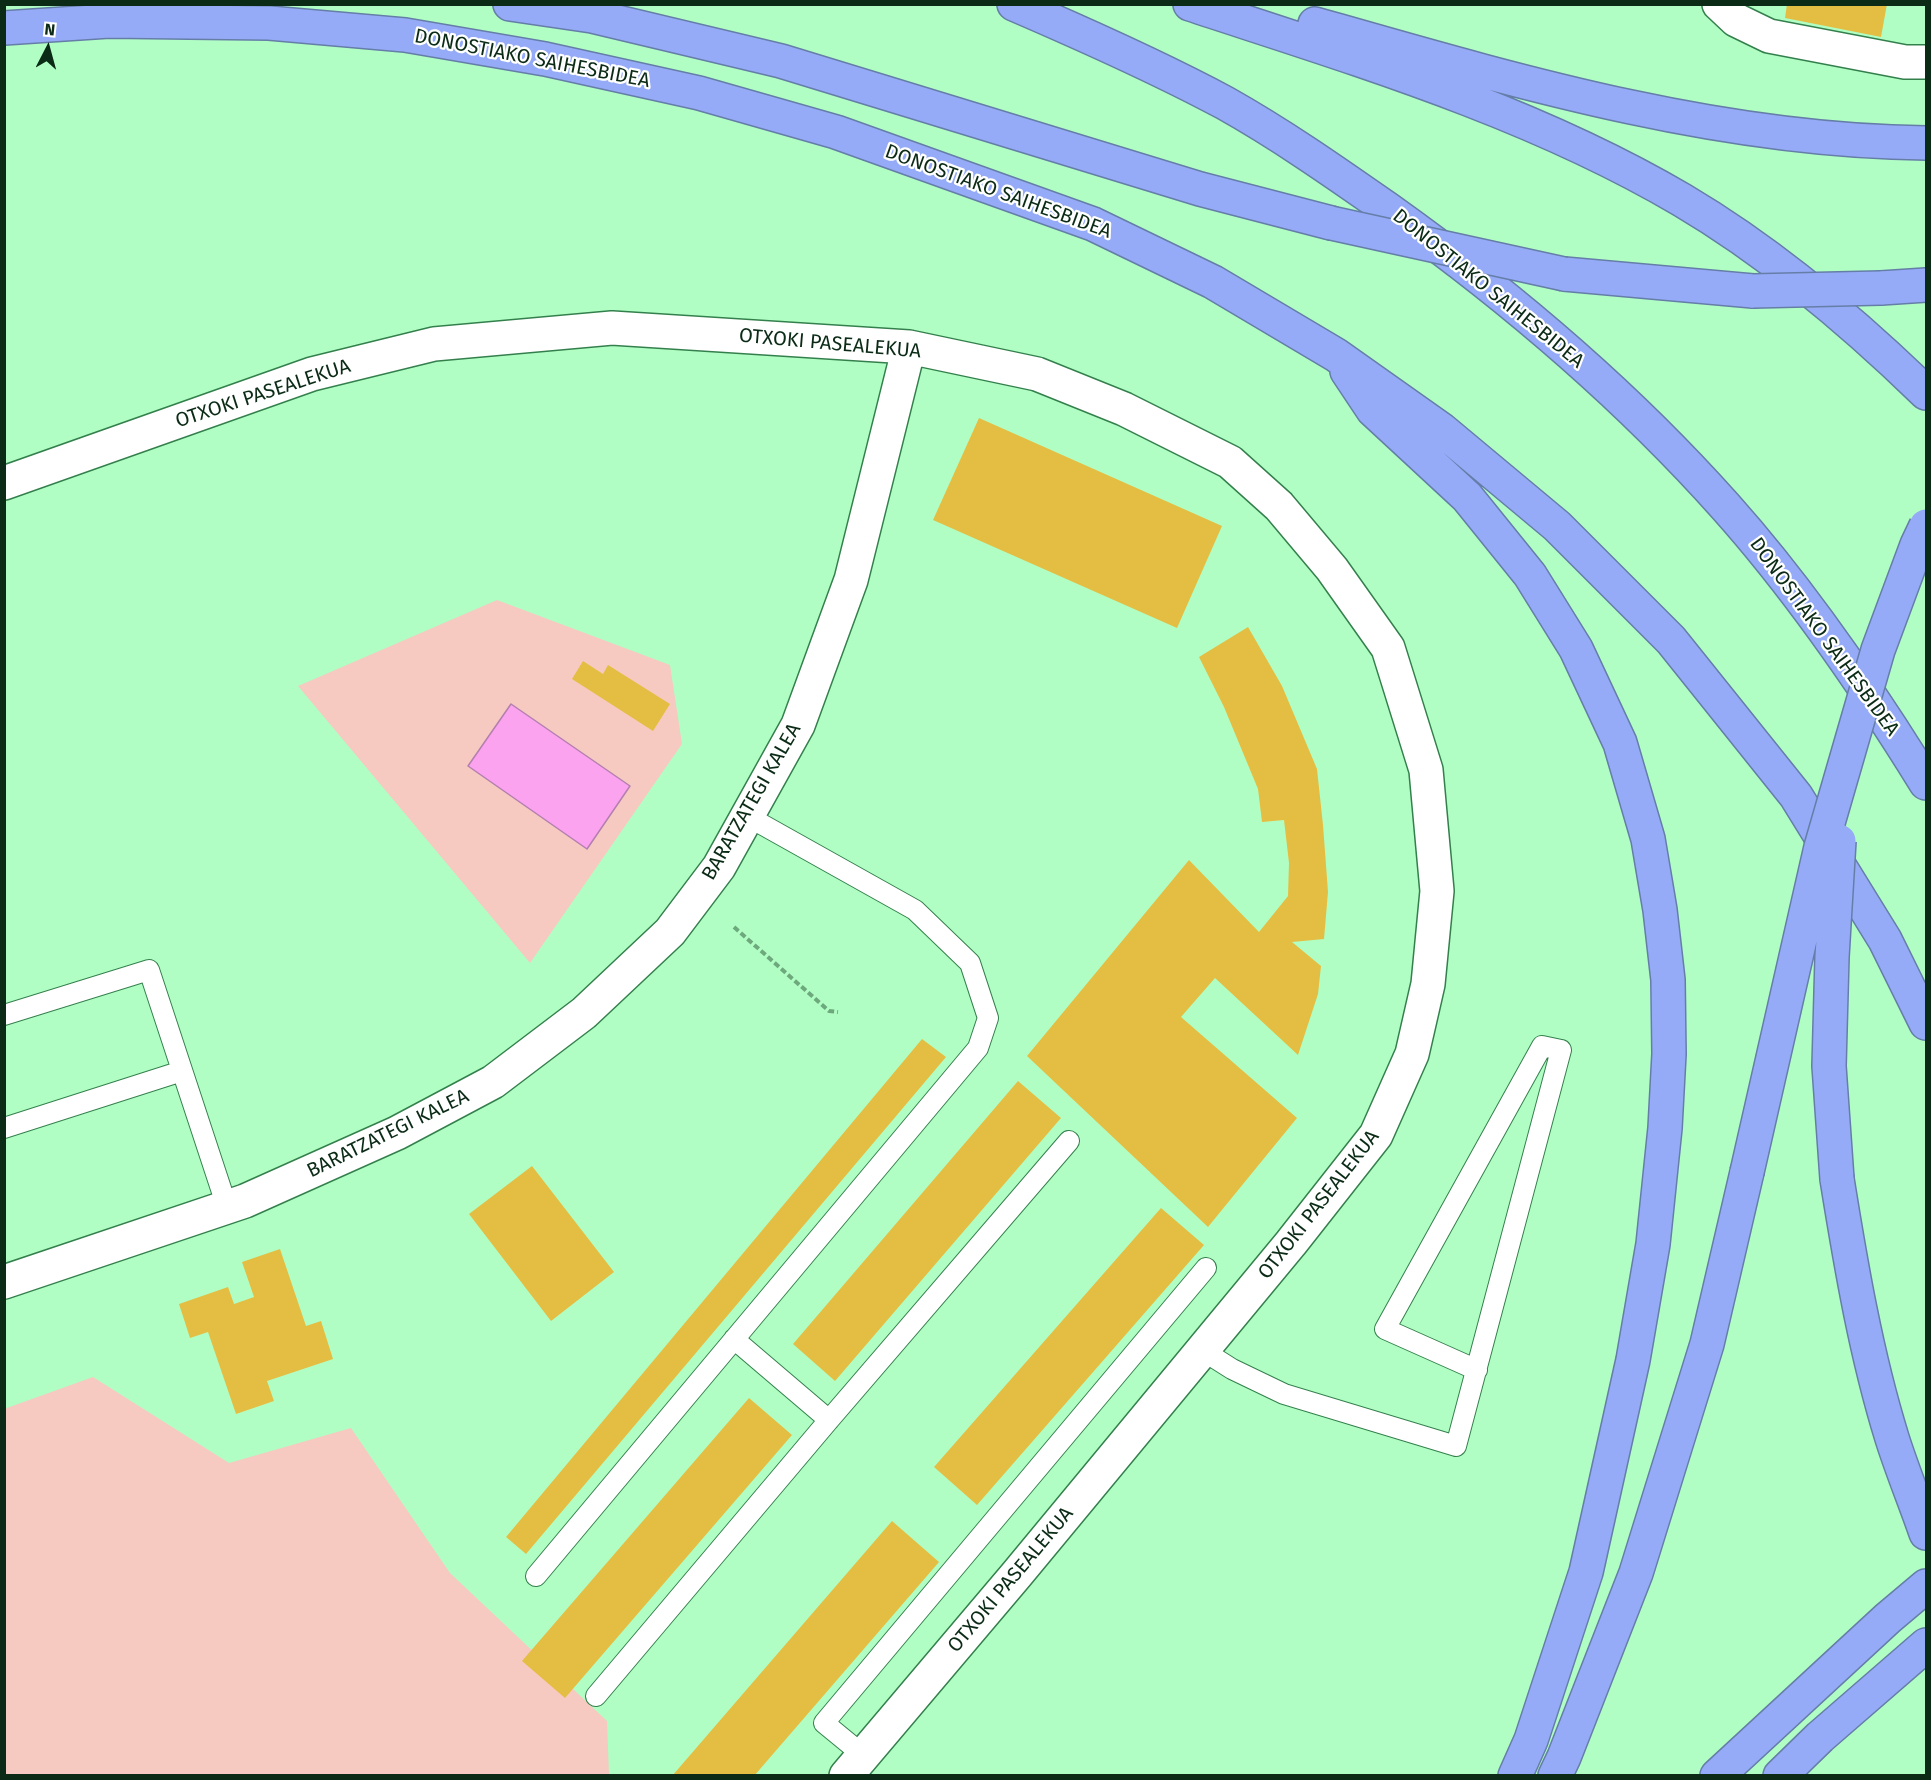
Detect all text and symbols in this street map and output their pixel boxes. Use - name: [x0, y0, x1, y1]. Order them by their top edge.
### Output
- north arrow: [18, 18, 78, 78]
- text: N: [44, 20, 56, 40]
- street label: DONOSTIAKO SAIHESBIDEA: [412, 24, 652, 94]
- street label: DONOSTIAKO SAIHESBIDEA: [881, 140, 1115, 244]
- street label: DONOSTIAKO SAIHESBIDEA: [1387, 204, 1589, 374]
- street label: OTXOKI PASEALEKUA: [738, 324, 922, 364]
- street label: OTXOKI PASEALEKUA: [172, 354, 354, 434]
- street label: DONOSTIAKO SAIHESBIDEA: [1744, 533, 1904, 741]
- street label: BARATZATEGI KALEA: [697, 719, 807, 885]
- street label: BARATZATEGI KALEA: [303, 1084, 473, 1184]
- street label: OTXOKI PASEALEKUA: [1253, 1126, 1385, 1284]
- street label: OTXOKI PASEALEKUA: [943, 1502, 1079, 1658]

